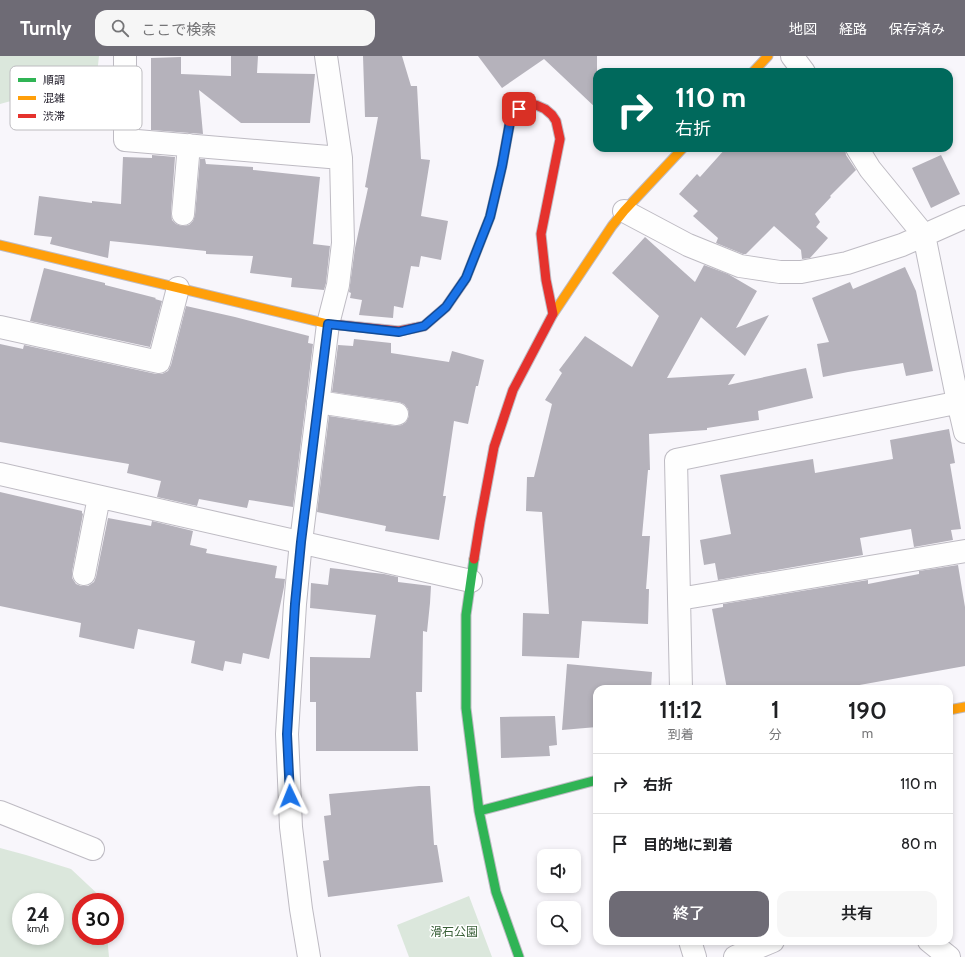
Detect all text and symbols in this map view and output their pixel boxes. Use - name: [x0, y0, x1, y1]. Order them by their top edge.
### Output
- search box: [95, 10, 375, 46]
- text: Turnly: [20, 17, 71, 40]
- icon: search: [109, 17, 131, 39]
- text: 地図: [789, 20, 817, 38]
- text: 経路: [839, 20, 867, 38]
- text: 保存済み: [889, 20, 945, 38]
- text: ここで検索: [141, 21, 216, 39]
- legend: [10, 66, 142, 130]
- text: 順調: [43, 73, 65, 87]
- text: 110 m: [675, 80, 746, 114]
- icon: right: [609, 84, 661, 136]
- text: 混雑: [43, 91, 65, 105]
- pin: [502, 92, 536, 126]
- icon: arrive: [508, 98, 530, 120]
- text: 渋滞: [43, 109, 65, 123]
- text: 右折: [675, 118, 711, 140]
- text: 11:12: [659, 695, 703, 724]
- text: 1: [771, 695, 779, 724]
- text: 190: [848, 696, 887, 725]
- text: m: [862, 725, 873, 741]
- text: 到着: [668, 726, 694, 742]
- text: 分: [769, 726, 782, 742]
- icon: right: [609, 773, 631, 795]
- position arrow: [269, 775, 311, 817]
- text: 110 m: [900, 775, 937, 793]
- text: 右折: [643, 776, 673, 794]
- icon: arrive: [609, 833, 631, 855]
- text: 80 m: [901, 835, 937, 853]
- text: 目的地に到着: [643, 836, 733, 854]
- map controls: [537, 849, 581, 945]
- button: sound: [537, 849, 581, 893]
- button: 終了: [609, 891, 769, 937]
- button: 共有: [777, 891, 937, 937]
- speed limit sign: 30: [72, 893, 124, 945]
- button: search: [537, 901, 581, 945]
- text: 24: [27, 902, 50, 926]
- text: km/h: [27, 922, 49, 935]
- park label: 滑石公園: [430, 924, 478, 939]

